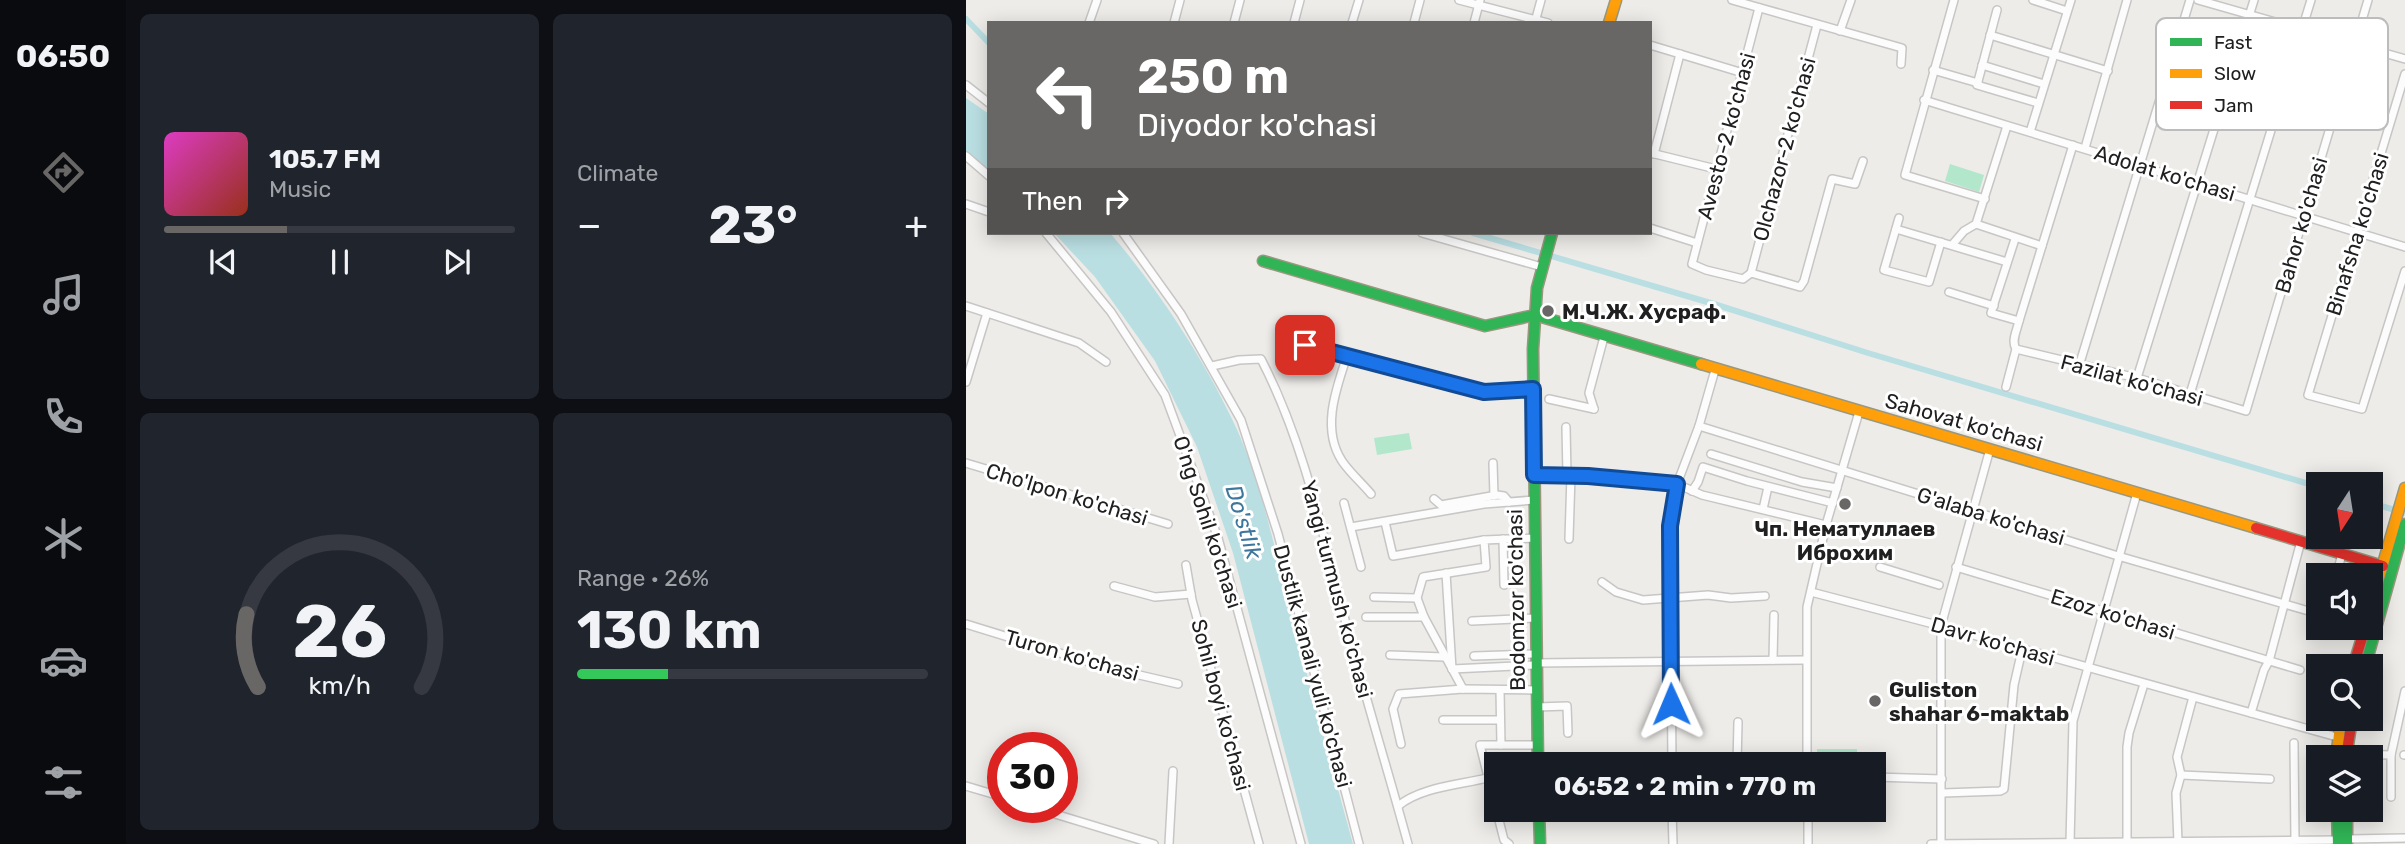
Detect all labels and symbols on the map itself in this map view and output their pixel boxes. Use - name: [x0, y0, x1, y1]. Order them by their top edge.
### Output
- legend: [2156, 18, 2388, 130]
- text: Fast: [2214, 31, 2253, 54]
- street label: Avesto-2 ko'chasi: [1692, 50, 1760, 222]
- street label: Olchazor-2 ko'chasi: [1747, 54, 1821, 244]
- text: Slow: [2214, 62, 2256, 85]
- text: Jam: [2214, 94, 2253, 117]
- street label: Adolat ko'chasi: [2092, 140, 2238, 206]
- street label: Binafsha ko'chasi: [2320, 149, 2394, 319]
- street label: Bahor ko'chasi: [2270, 154, 2332, 296]
- place label: М.Ч.Ж. Хусраф.: [1562, 299, 1726, 324]
- marker: М.Ч.Ж. Хусраф.: [1540, 303, 1556, 319]
- pin: [1275, 315, 1335, 375]
- street label: Fazilat ko'chasi: [2058, 349, 2206, 411]
- street label: Sahovat ko'chasi: [1882, 388, 2046, 456]
- street label: O'ng Sohil ko'chasi: [1168, 433, 1248, 611]
- street label: Cho'lpon ko'chasi: [983, 458, 1151, 530]
- north arrow: [2306, 472, 2384, 550]
- street label: Yangi turmush ko'chasi: [1296, 477, 1378, 701]
- water label: Do'stlik: [1219, 481, 1269, 564]
- street label: G'alaba ko'chasi: [1914, 482, 2068, 550]
- marker: Чп. Нематуллаев Иброхим: [1837, 496, 1853, 512]
- street label: Bodomzor ko'chasi: [1502, 509, 1530, 691]
- place label: Чп. Нематуллаев Иброхим: [1754, 516, 1936, 565]
- street label: Dustlik kanali yuli ko'chasi: [1269, 542, 1357, 790]
- street label: Ezoz ko'chasi: [2048, 583, 2178, 645]
- street label: Davr ko'chasi: [1928, 611, 2058, 671]
- street label: Sohil boyi ko'chasi: [1186, 616, 1256, 794]
- street label: Turon ko'chasi: [1002, 624, 1142, 686]
- position arrow: [1634, 667, 1708, 741]
- place label: Guliston shahar 6-maktab: [1889, 677, 2069, 726]
- marker: Guliston shahar 6-maktab: [1867, 693, 1883, 709]
- speed limit sign: 30: [987, 732, 1078, 823]

